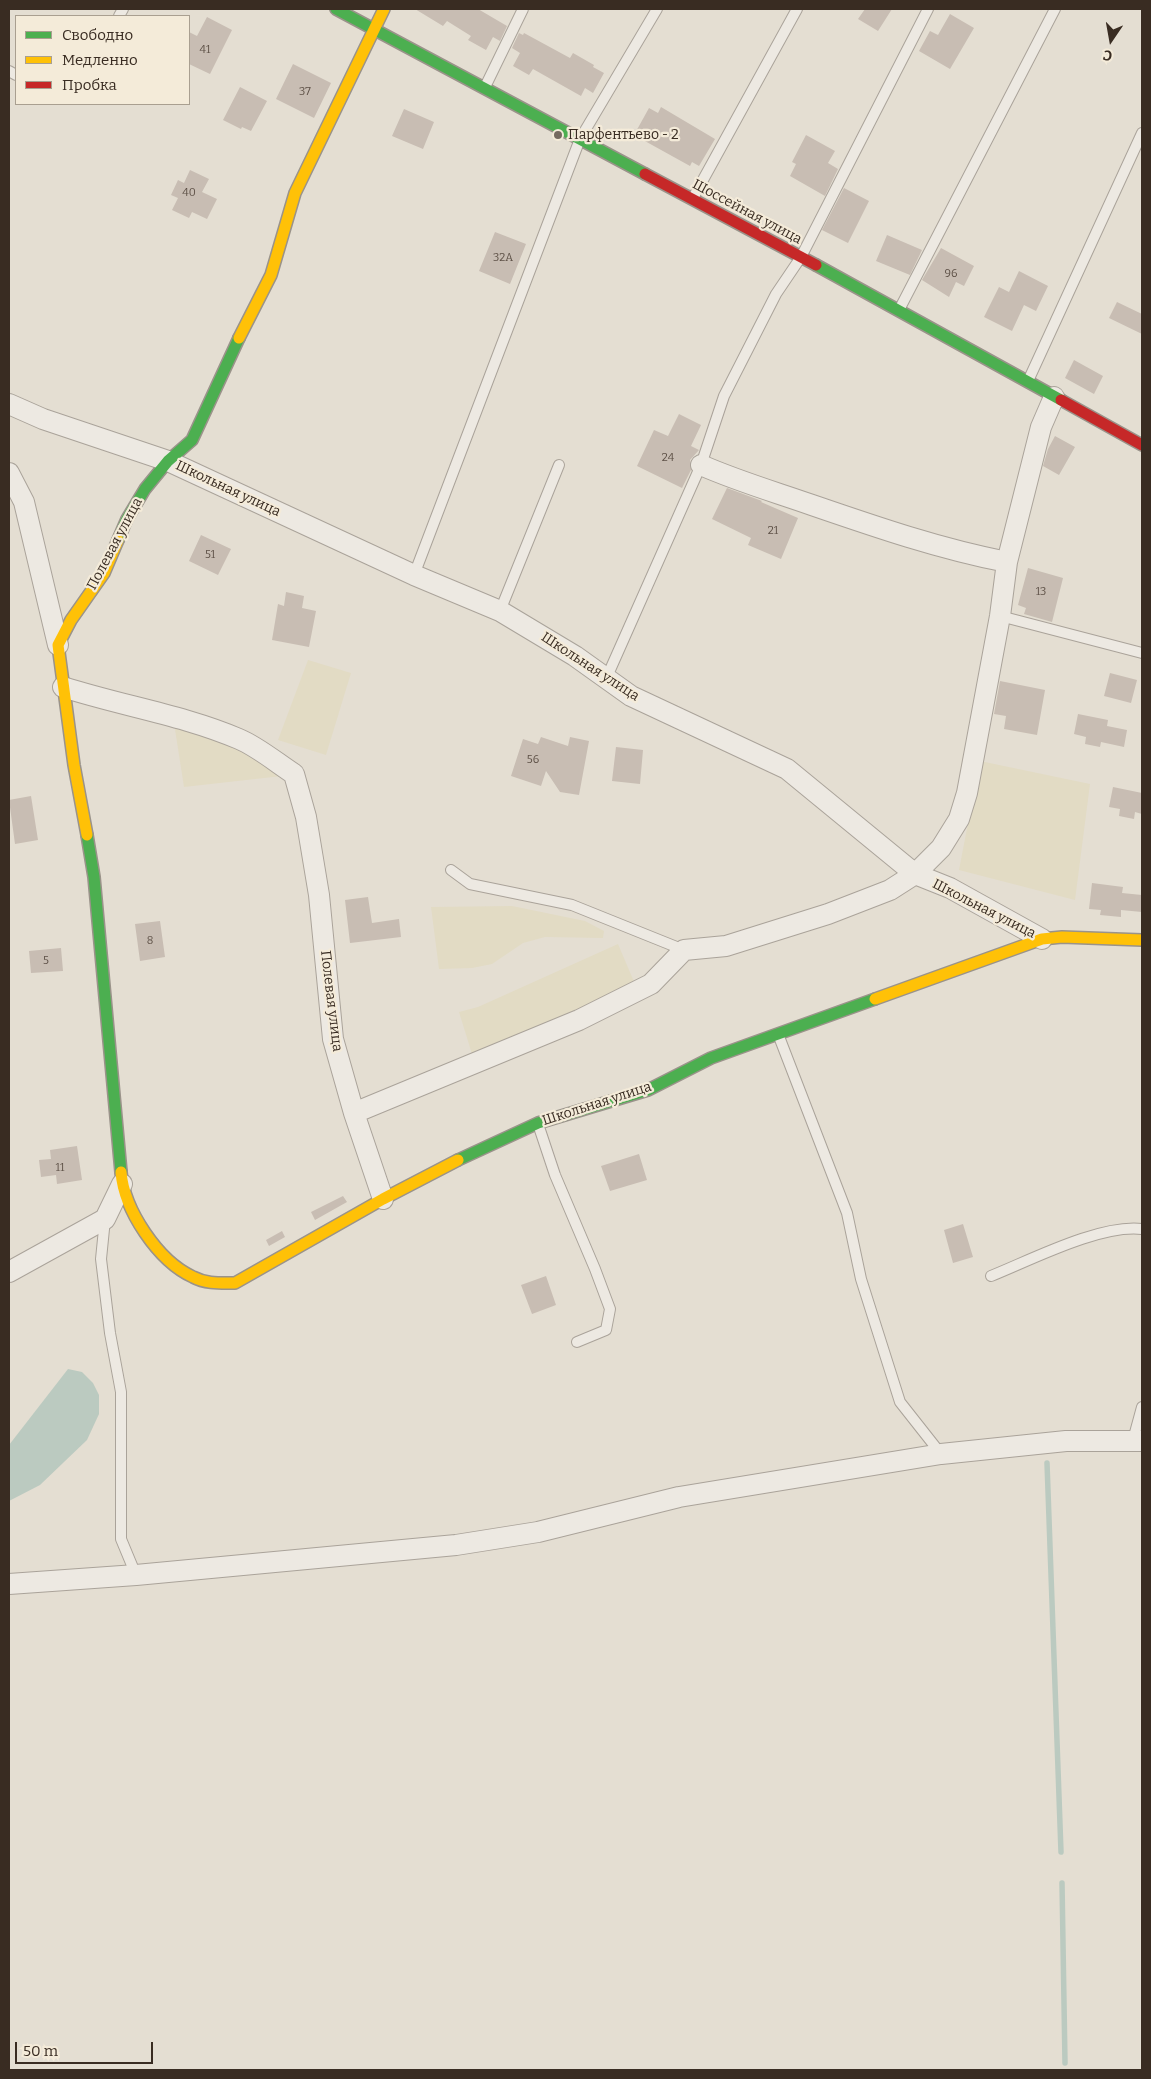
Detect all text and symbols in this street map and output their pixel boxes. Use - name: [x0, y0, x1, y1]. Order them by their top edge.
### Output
- legend: [15, 15, 190, 105]
- north arrow: [1086, 15, 1136, 65]
- text: Свободно: [62, 26, 133, 44]
- house number: 41: [200, 43, 210, 57]
- text: С: [1102, 46, 1114, 64]
- text: Медленно: [62, 51, 138, 69]
- text: Пробка: [62, 76, 117, 94]
- house number: 37: [299, 85, 311, 99]
- place label: Парфентьево - 2: [568, 127, 679, 143]
- marker: Парфентьево - 2: [552, 129, 564, 141]
- street label: Шоссейная улица: [689, 176, 805, 248]
- house number: 40: [182, 186, 196, 200]
- house number: 32А: [493, 251, 513, 265]
- house number: 96: [945, 267, 957, 281]
- house number: 24: [662, 451, 674, 465]
- street label: Школьная улица: [173, 457, 283, 521]
- street label: Полевая улица: [84, 495, 146, 593]
- house number: 21: [768, 524, 778, 538]
- house number: 51: [205, 548, 215, 562]
- house number: 13: [1036, 585, 1046, 599]
- street label: Школьная улица: [538, 629, 642, 705]
- house number: 56: [527, 753, 539, 767]
- street label: Школьная улица: [929, 876, 1039, 942]
- house number: 8: [147, 934, 153, 948]
- street label: Полевая улица: [316, 949, 346, 1053]
- house number: 5: [43, 954, 49, 968]
- street label: Школьная улица: [540, 1078, 654, 1130]
- house number: 11: [56, 1161, 64, 1175]
- scale bar: [18, 2032, 155, 2064]
- text: 50 m: [23, 2042, 58, 2060]

